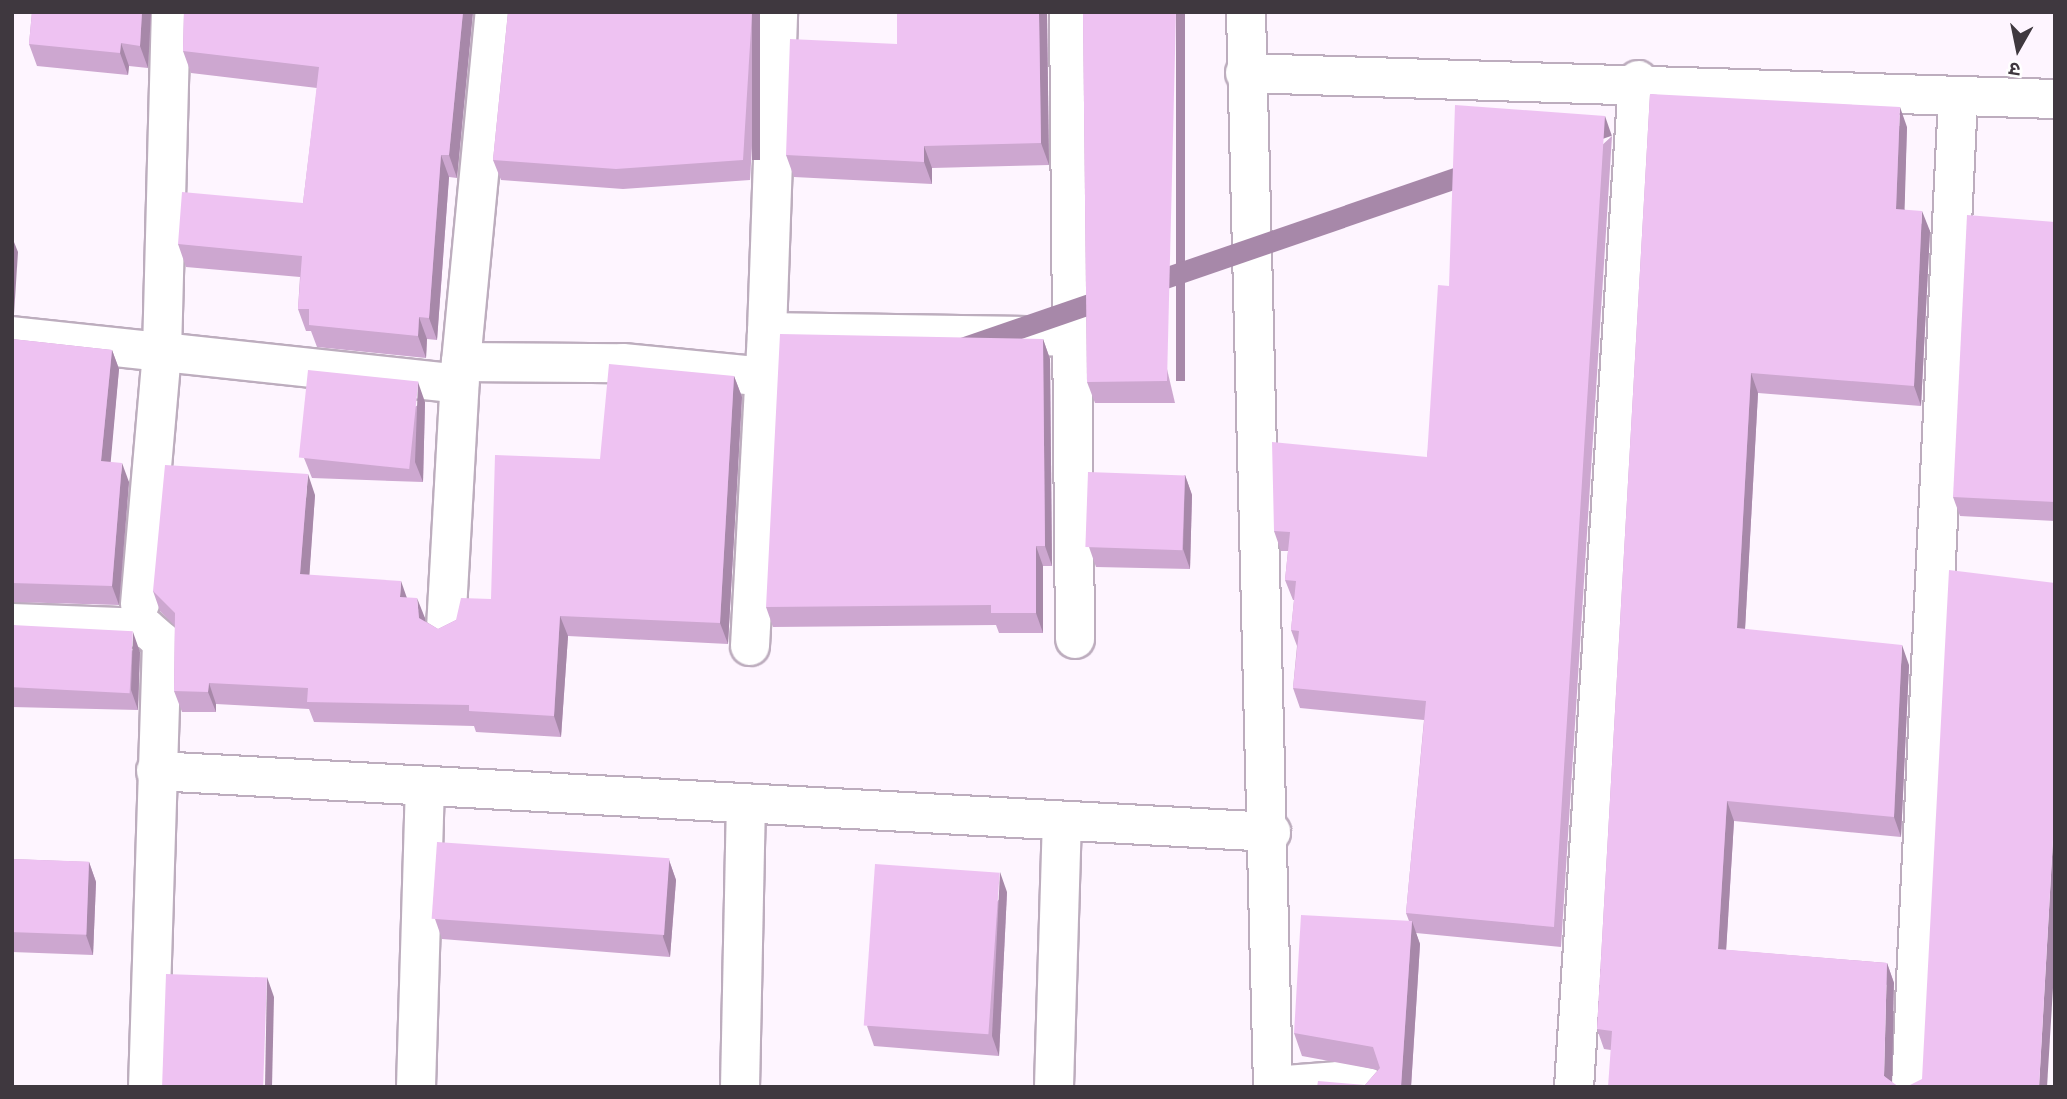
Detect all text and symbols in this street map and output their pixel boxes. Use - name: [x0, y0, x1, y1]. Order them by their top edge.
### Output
- north arrow: [1983, 14, 2053, 84]
- text: उ: [2007, 57, 2022, 82]

